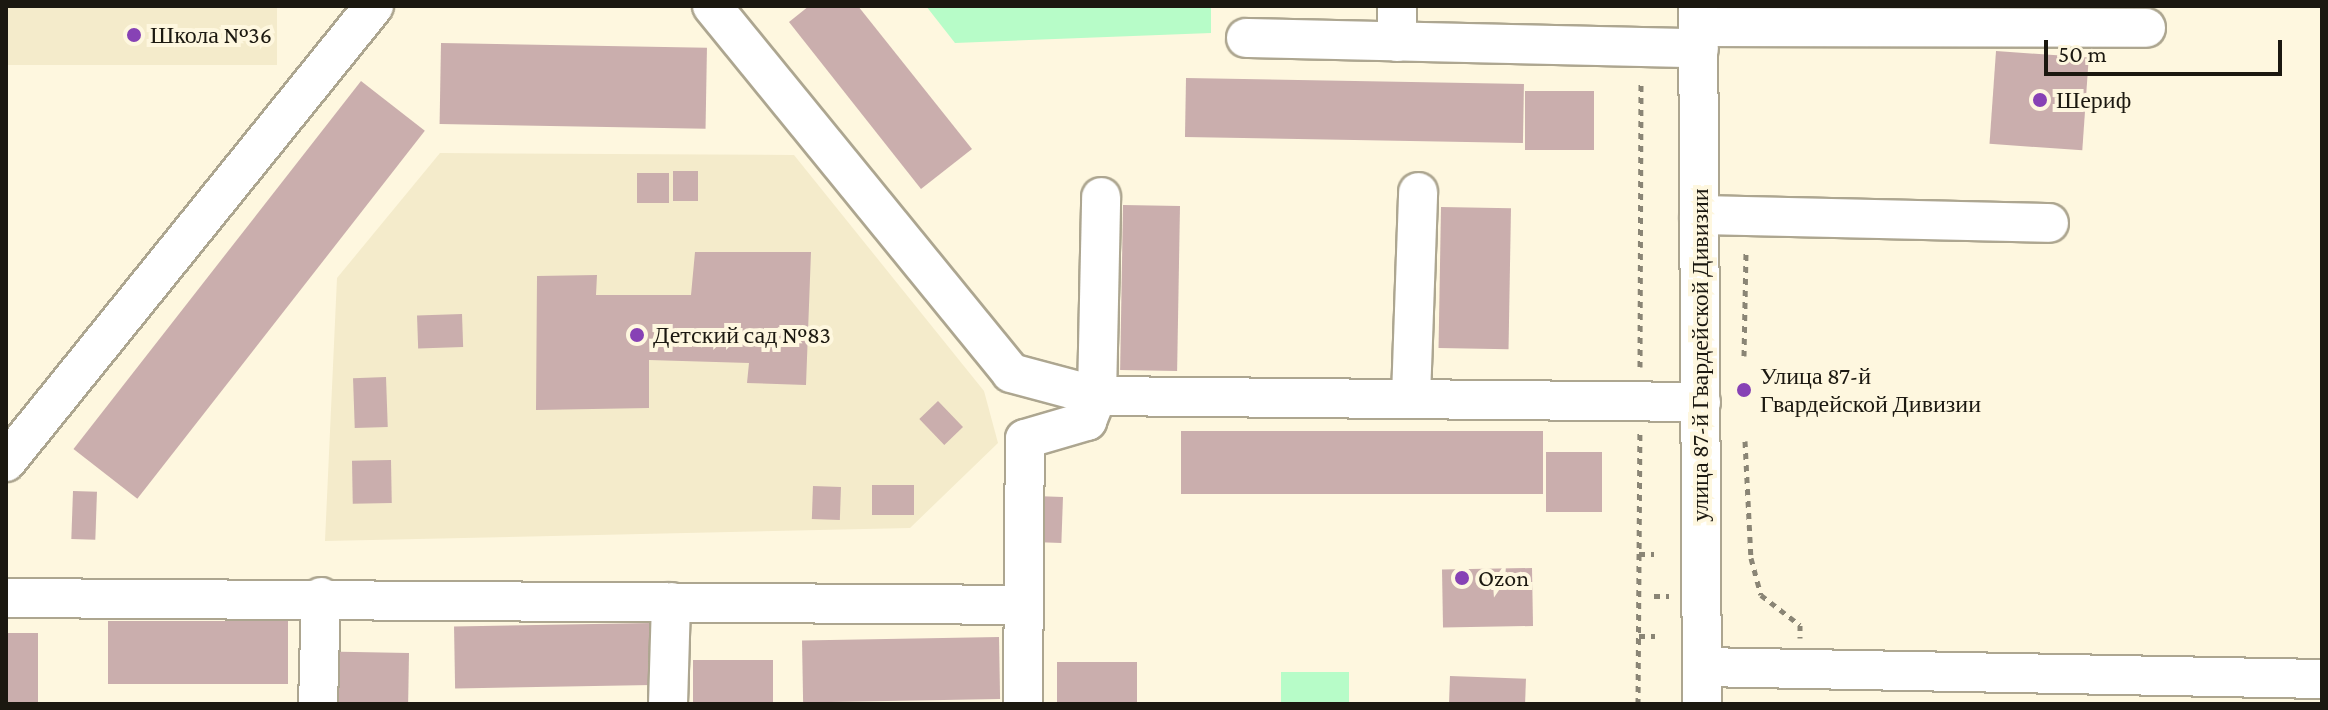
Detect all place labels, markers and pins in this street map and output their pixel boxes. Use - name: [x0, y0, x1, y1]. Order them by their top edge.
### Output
- place label: Школа №36: [150, 21, 272, 49]
- marker: Школа №36: [125, 26, 143, 44]
- place label: Шериф: [2056, 86, 2131, 114]
- marker: Шериф: [2031, 91, 2049, 109]
- place label: Детский сад №83: [653, 321, 831, 349]
- marker: Детский сад №83: [628, 326, 646, 344]
- place label: Улица 87-й Гвардейской Дивизии: [1760, 362, 1981, 418]
- marker: Улица 87-й Гвардейской Дивизии: [1735, 381, 1753, 399]
- place label: Ozon: [1478, 564, 1529, 592]
- marker: Ozon: [1453, 569, 1471, 587]

